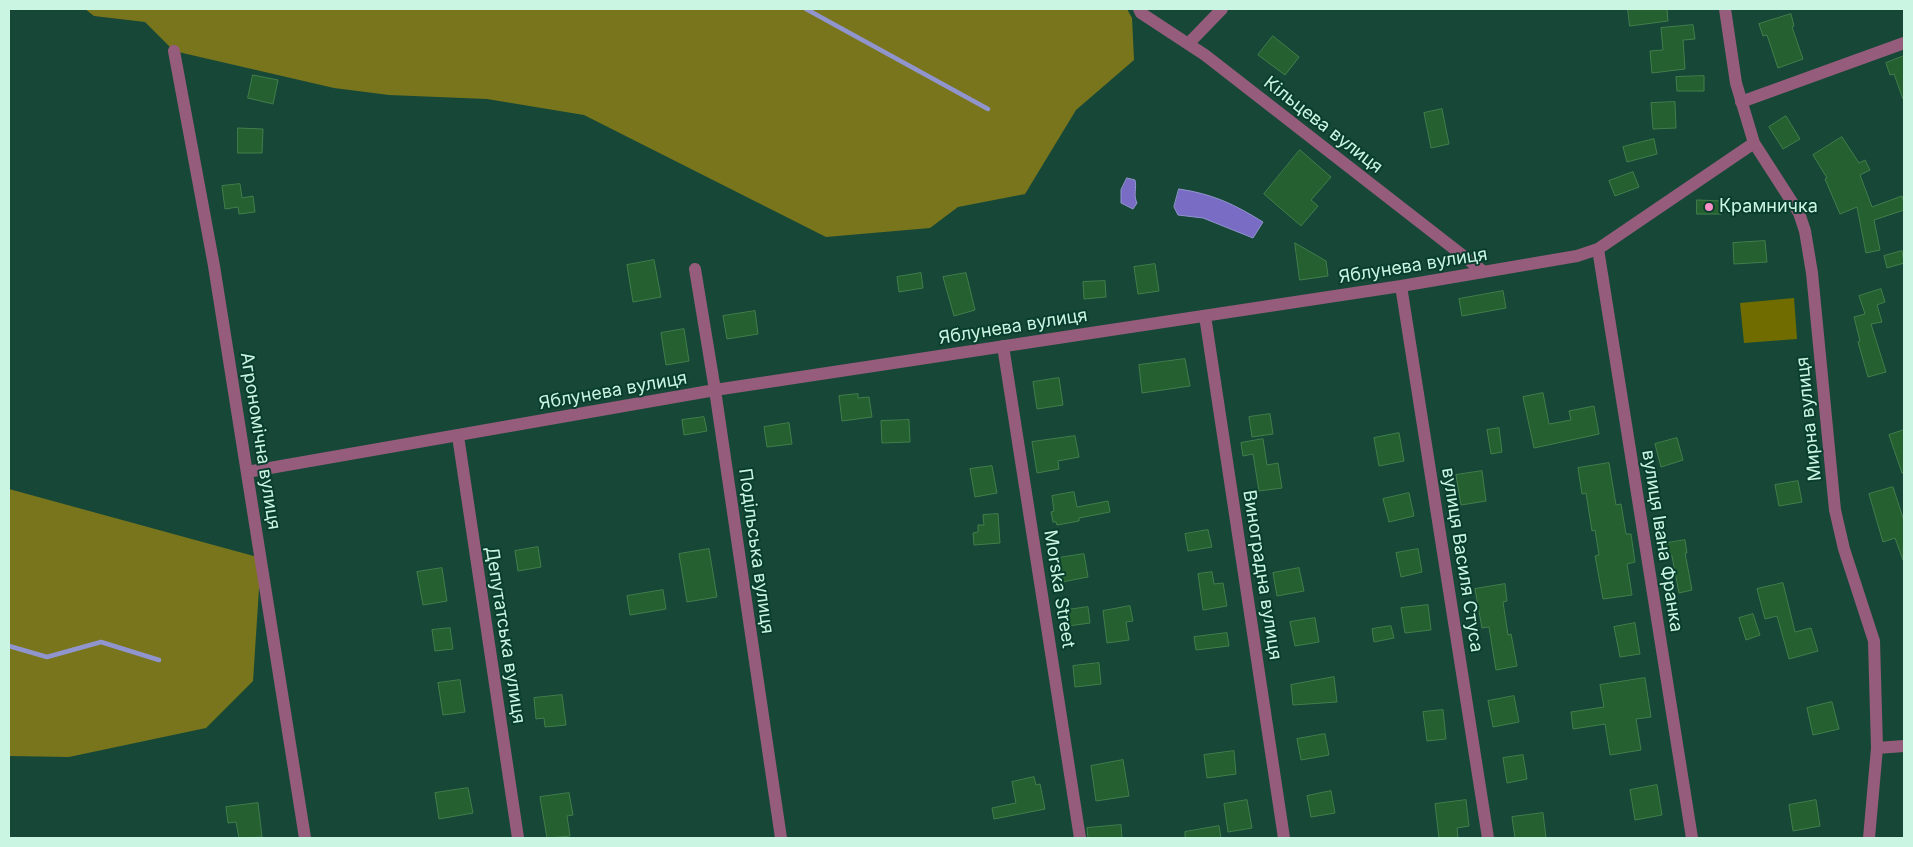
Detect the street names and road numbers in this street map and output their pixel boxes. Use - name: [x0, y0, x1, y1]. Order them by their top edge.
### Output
- street label: Кільцева вулиця: [1259, 72, 1387, 178]
- street label: Яблунева вулиця: [1337, 244, 1489, 288]
- street label: Яблунева вулиця: [937, 305, 1089, 349]
- street label: Агрономічна вулиця: [235, 351, 285, 531]
- street label: Мирна вулиця: [1792, 356, 1826, 482]
- street label: Яблунева вулиця: [537, 367, 689, 415]
- street label: вулиця Івана Франка: [1637, 448, 1687, 634]
- street label: вулиця Василя Стуса: [1437, 466, 1487, 654]
- street label: Подільська вулиця: [734, 467, 778, 635]
- street label: Виноградна вулиця: [1238, 489, 1286, 661]
- street label: Morska Street: [1039, 528, 1079, 650]
- street label: Депутатська вулиця: [480, 545, 530, 725]

